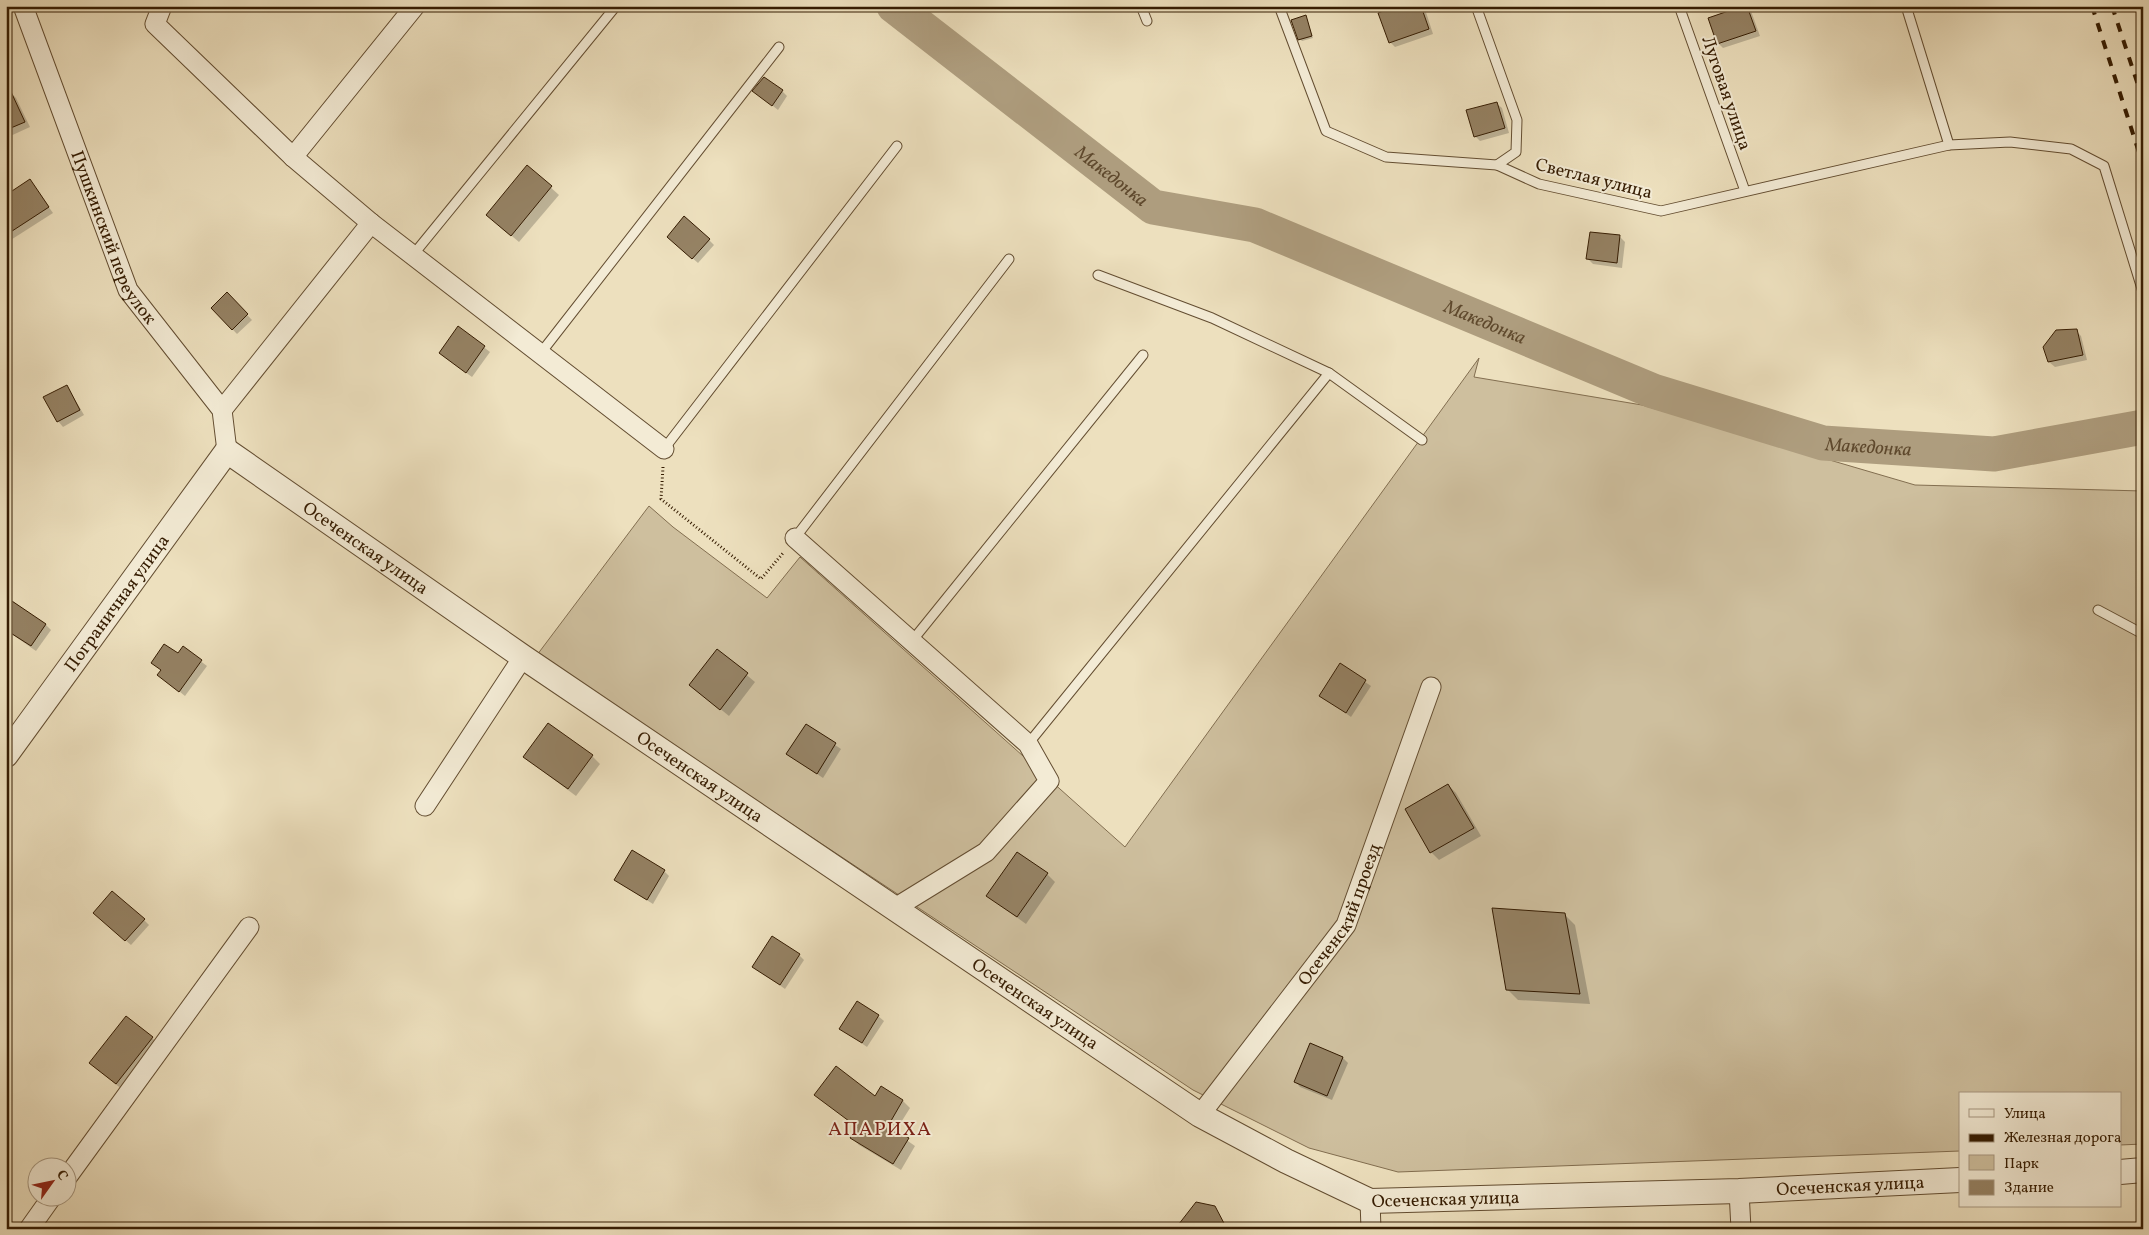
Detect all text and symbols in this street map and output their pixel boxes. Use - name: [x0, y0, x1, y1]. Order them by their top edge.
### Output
- street label: Луговая улица: [1694, 33, 1757, 154]
- water label: Македонка: [1068, 139, 1153, 214]
- street label: Пушкинский переулок: [64, 147, 162, 331]
- street label: Светлая улица: [1533, 153, 1655, 206]
- water label: Македонка: [1439, 294, 1529, 352]
- water label: Македонка: [1823, 432, 1912, 464]
- street label: Осеченская улица: [297, 496, 433, 601]
- street label: Пограничная улица: [59, 530, 176, 678]
- street label: Осеченская улица: [631, 726, 767, 830]
- street label: Осеченский проезд: [1293, 840, 1388, 992]
- street label: Осеченская улица: [966, 953, 1103, 1057]
- legend: [1959, 1092, 2122, 1208]
- text: Улица: [2004, 1104, 2046, 1125]
- district label: АПАРИХА: [828, 1116, 932, 1144]
- text: Железная дорога: [2004, 1128, 2121, 1149]
- text: Парк: [2004, 1154, 2039, 1175]
- north arrow: [28, 1158, 78, 1208]
- text: С: [51, 1167, 72, 1185]
- street label: Осеченская улица: [1776, 1171, 1925, 1203]
- text: Здание: [2004, 1178, 2054, 1199]
- street label: Осеченская улица: [1371, 1186, 1520, 1215]

